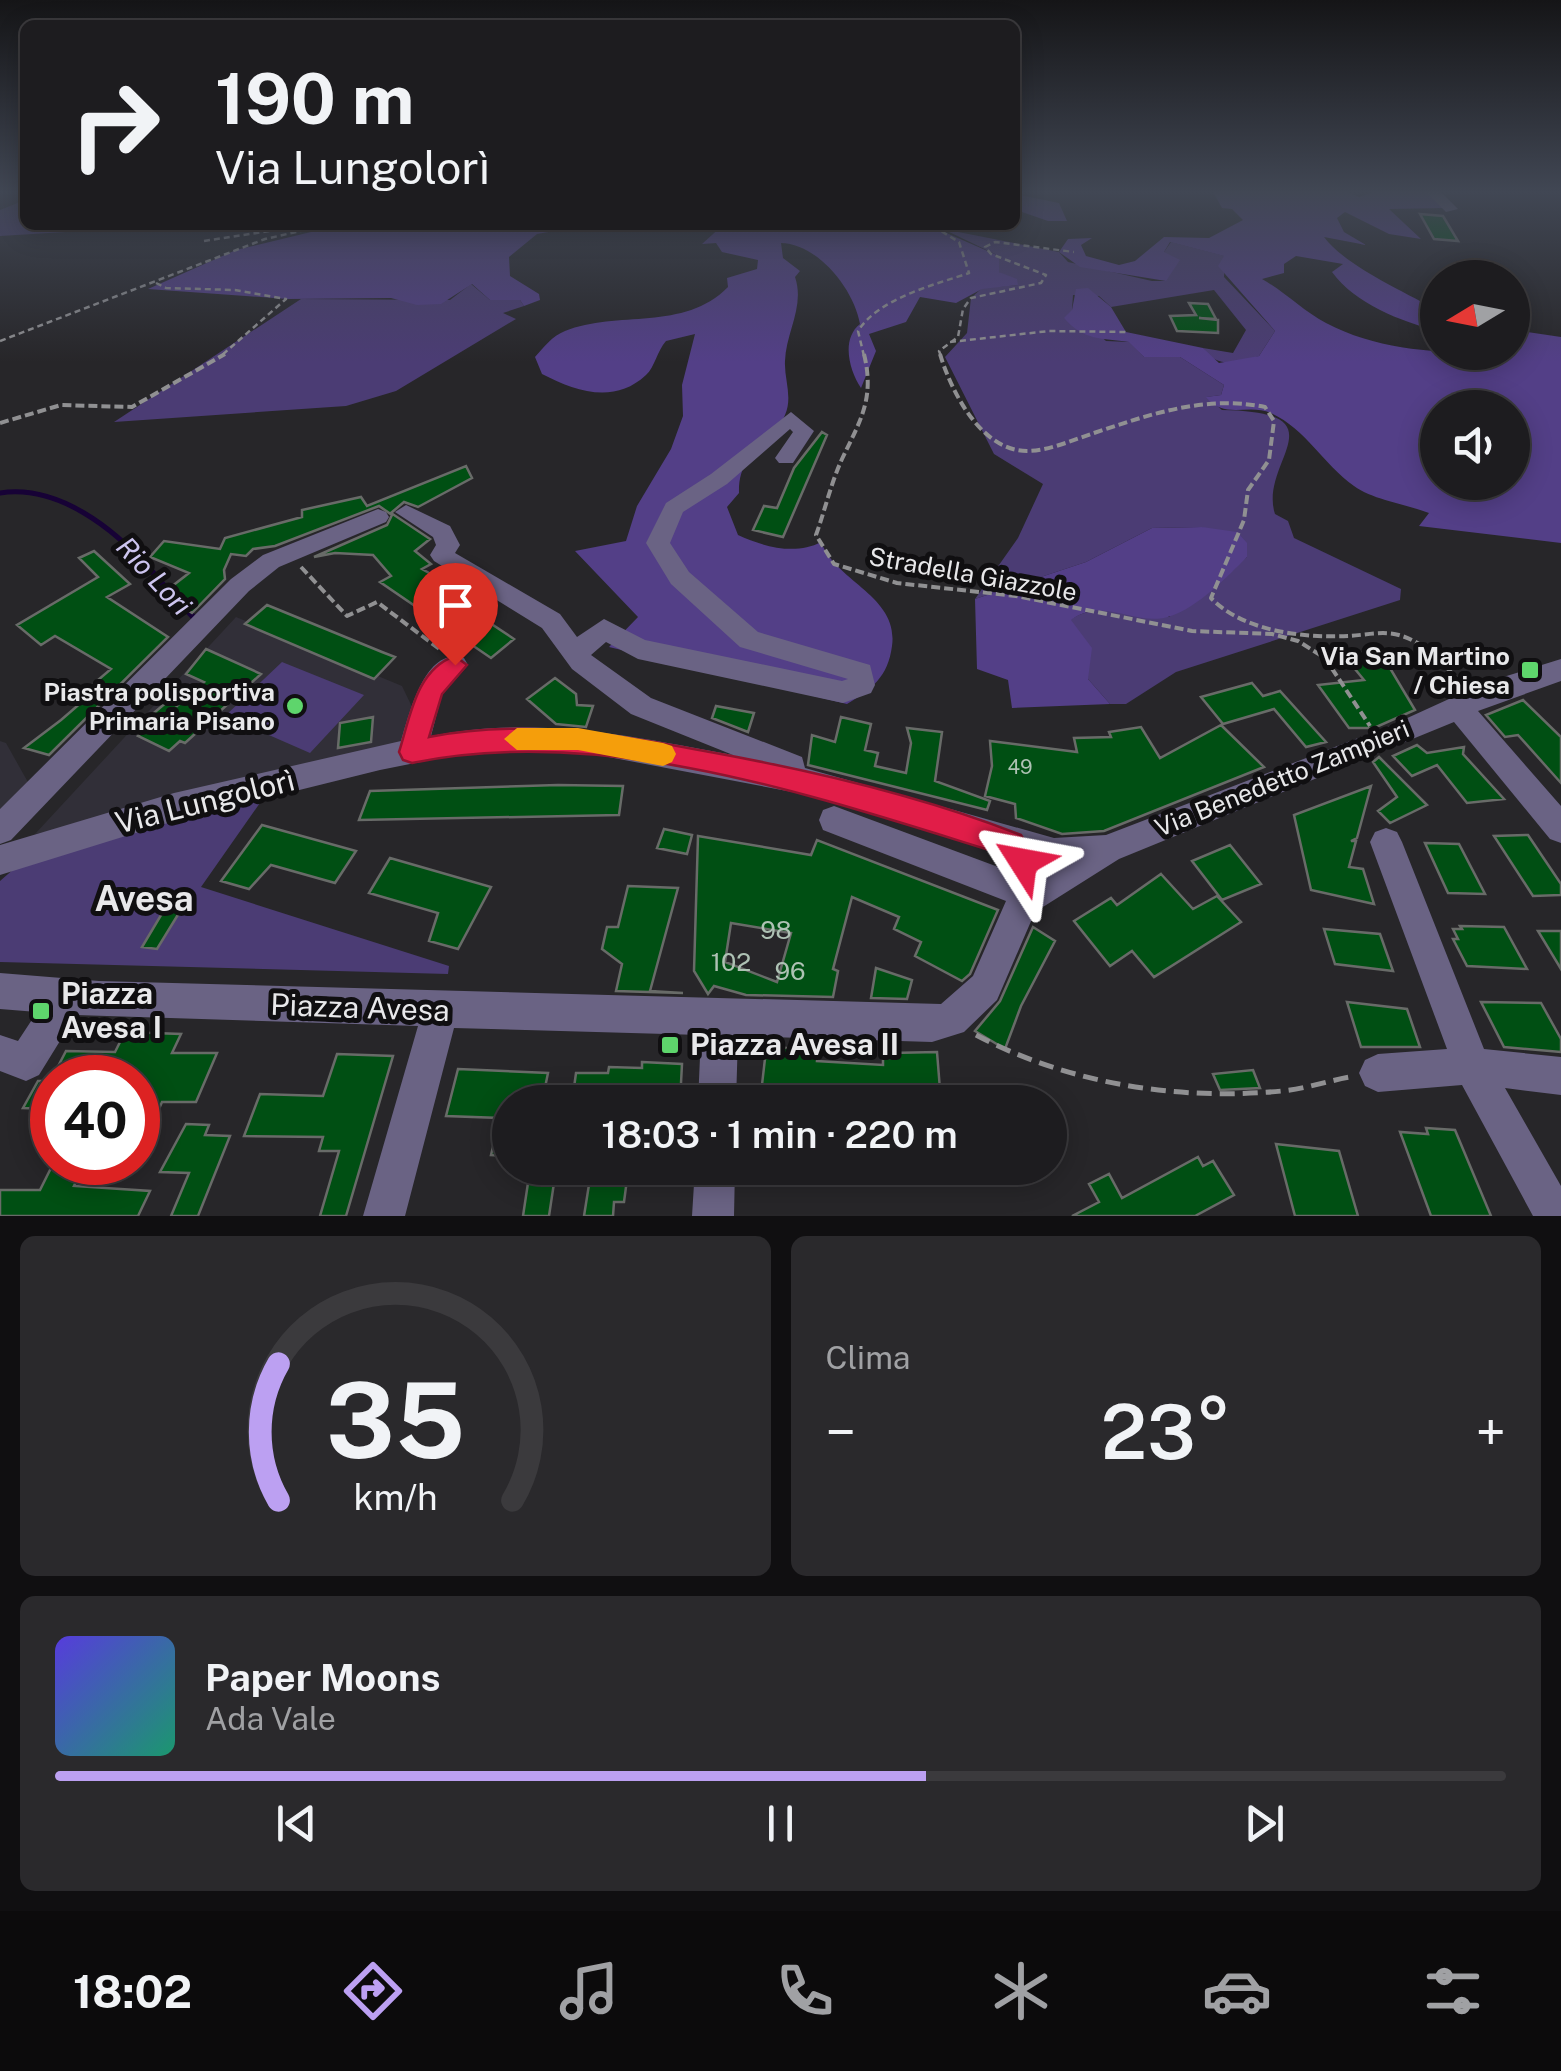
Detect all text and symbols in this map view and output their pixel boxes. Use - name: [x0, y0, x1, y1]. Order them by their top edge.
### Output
- text: 190 m: [215, 57, 414, 140]
- icon: right: [50, 60, 180, 190]
- text: Via Lungolorì: [215, 141, 490, 194]
- north arrow: [1420, 260, 1530, 370]
- map controls: [1420, 260, 1530, 500]
- button: sound: [1420, 390, 1530, 500]
- water label: Rio Lori: [110, 530, 199, 622]
- street label: Stradella Giazzole: [867, 541, 1079, 607]
- pin: [413, 563, 498, 666]
- icon: arrive: [428, 578, 483, 633]
- place label: Via San Martino / Chiesa: [1321, 641, 1510, 700]
- marker: Via San Martino / Chiesa: [1519, 659, 1541, 681]
- place label: Piastra polisportiva Primaria Pisano: [44, 677, 275, 736]
- marker: Piastra polisportiva Primaria Pisano: [284, 695, 306, 717]
- street label: Via Benedetto Zampieri: [1150, 713, 1414, 843]
- house number: 49: [1007, 755, 1033, 779]
- street label: Via Lungolorì: [112, 761, 298, 841]
- position arrow: [971, 810, 1075, 914]
- district label: Avesa: [94, 878, 194, 919]
- house number: 98: [760, 915, 792, 945]
- house number: 102: [711, 947, 751, 977]
- house number: 96: [774, 956, 806, 986]
- place label: Piazza Avesa I: [61, 975, 162, 1045]
- street label: Piazza Avesa: [270, 986, 450, 1028]
- marker: Piazza Avesa I: [30, 1000, 52, 1022]
- place label: Piazza Avesa II: [690, 1026, 899, 1062]
- marker: Piazza Avesa II: [659, 1034, 681, 1056]
- speed limit sign: 40: [30, 1055, 160, 1185]
- text: 18:03 · 1 min · 220 m: [601, 1112, 958, 1157]
- text: Clima: [826, 1339, 911, 1376]
- text: 35: [326, 1359, 465, 1481]
- text: 23°: [1101, 1388, 1231, 1476]
- text: −: [826, 1400, 856, 1464]
- text: +: [1475, 1400, 1506, 1464]
- text: km/h: [353, 1476, 437, 1518]
- text: Paper Moons: [205, 1655, 440, 1700]
- text: Ada Vale: [205, 1700, 336, 1737]
- icon: previous: [269, 1796, 324, 1851]
- icon: pause: [753, 1796, 808, 1851]
- icon: next: [1237, 1796, 1292, 1851]
- icon: directions: [338, 1956, 408, 2026]
- icon: music: [554, 1956, 624, 2026]
- icon: phone: [770, 1956, 840, 2026]
- icon: climate: [986, 1956, 1056, 2026]
- icon: car: [1202, 1956, 1272, 2026]
- icon: filters: [1418, 1956, 1488, 2026]
- text: 18:02: [73, 1965, 192, 2018]

